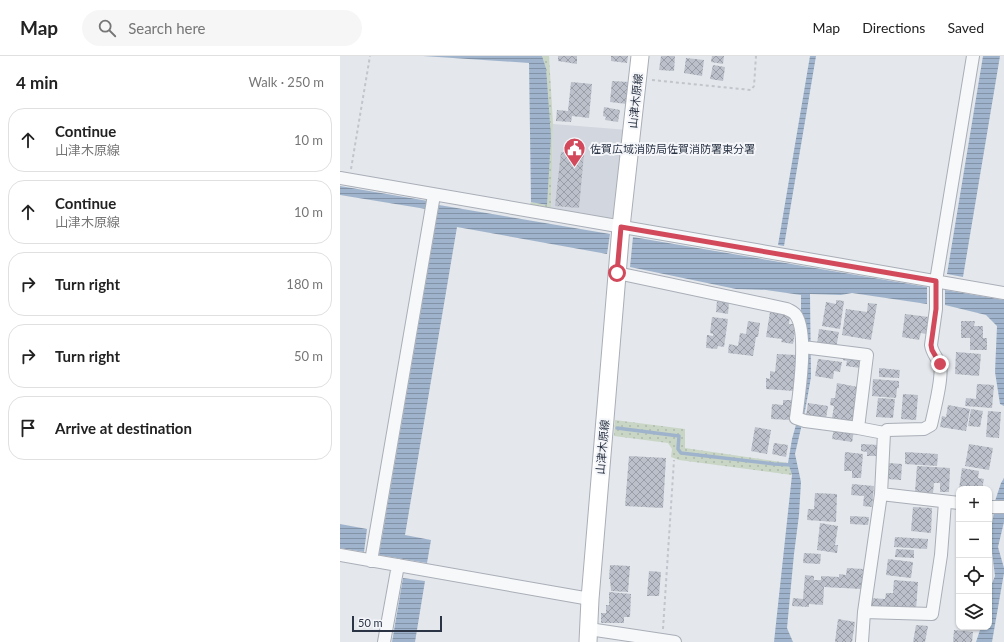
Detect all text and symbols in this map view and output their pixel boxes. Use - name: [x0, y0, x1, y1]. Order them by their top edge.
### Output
- search box: [82, 10, 362, 46]
- text: Map: [20, 16, 58, 39]
- icon: search: [96, 17, 118, 39]
- text: Search here: [128, 19, 206, 37]
- text: Map: [813, 19, 840, 36]
- text: Directions: [862, 19, 925, 36]
- text: Saved: [947, 19, 984, 36]
- text: 4 min: [16, 72, 58, 93]
- street label: 山津木原線: [626, 73, 644, 129]
- text: Walk · 250 m: [248, 74, 324, 90]
- text: Continue: [55, 122, 116, 140]
- icon: ahead: [17, 129, 39, 151]
- text: 10 m: [294, 132, 323, 148]
- public building icon: 佐賀広域消防局佐賀消防署東分署: [561, 135, 587, 168]
- text: 山津木原線: [55, 142, 120, 158]
- place label: 佐賀広域消防局佐賀消防署東分署: [590, 142, 755, 155]
- text: Continue: [55, 194, 116, 212]
- icon: ahead: [17, 201, 39, 223]
- text: 10 m: [294, 204, 323, 220]
- text: 山津木原線: [55, 214, 120, 230]
- route start: [608, 264, 626, 282]
- icon: right: [17, 273, 39, 295]
- text: Turn right: [55, 275, 120, 293]
- text: 180 m: [286, 276, 323, 292]
- icon: right: [17, 345, 39, 367]
- text: Turn right: [55, 347, 120, 365]
- text: 50 m: [294, 348, 323, 364]
- route end: [931, 355, 949, 373]
- icon: arrive: [17, 417, 39, 439]
- text: Arrive at destination: [55, 419, 192, 437]
- street label: 山津木原線: [593, 419, 611, 475]
- map controls: [956, 486, 992, 630]
- button: +: [956, 486, 992, 522]
- button: −: [956, 522, 992, 558]
- button: locate: [956, 558, 992, 594]
- button: layers: [956, 594, 992, 630]
- scale bar: [352, 614, 442, 633]
- text: 50 m: [358, 616, 383, 629]

